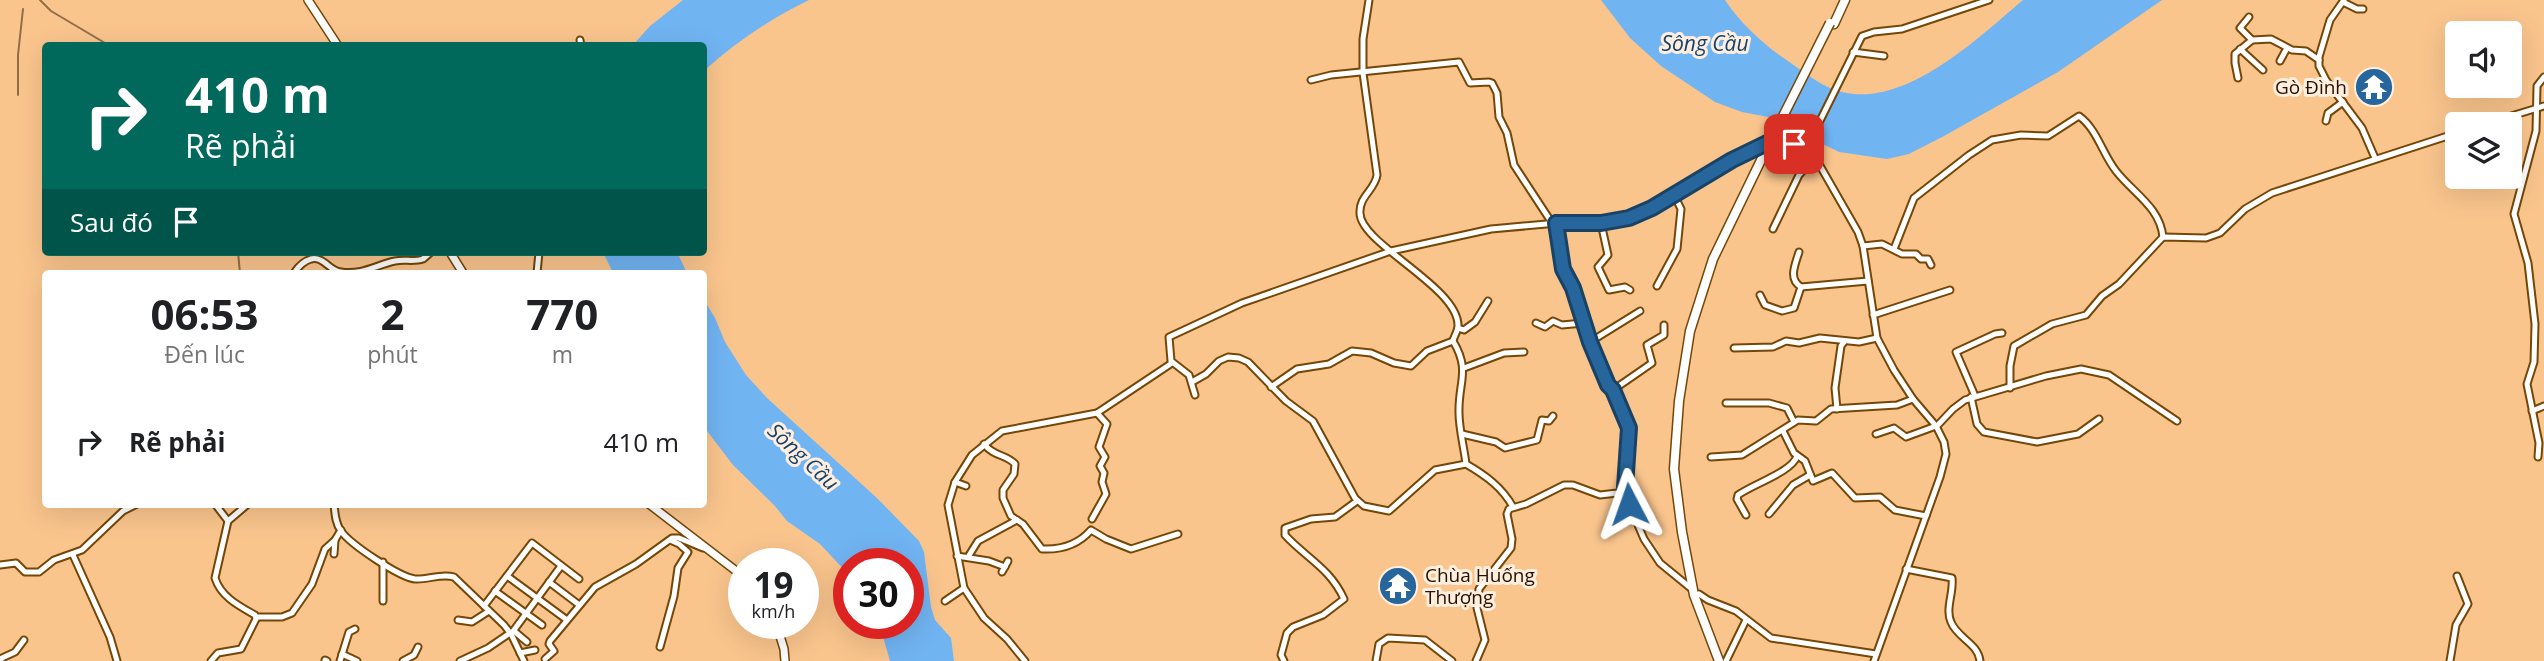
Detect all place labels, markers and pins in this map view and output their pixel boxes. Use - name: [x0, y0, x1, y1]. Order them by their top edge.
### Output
- temple icon: Gò Đình: [2353, 66, 2395, 108]
- place label: Gò Đình: [2275, 74, 2347, 100]
- pin: [1764, 114, 1824, 174]
- place label: Chùa Huống Thượng: [1425, 562, 1535, 610]
- temple icon: Chùa Huống Thượng: [1377, 565, 1419, 607]

